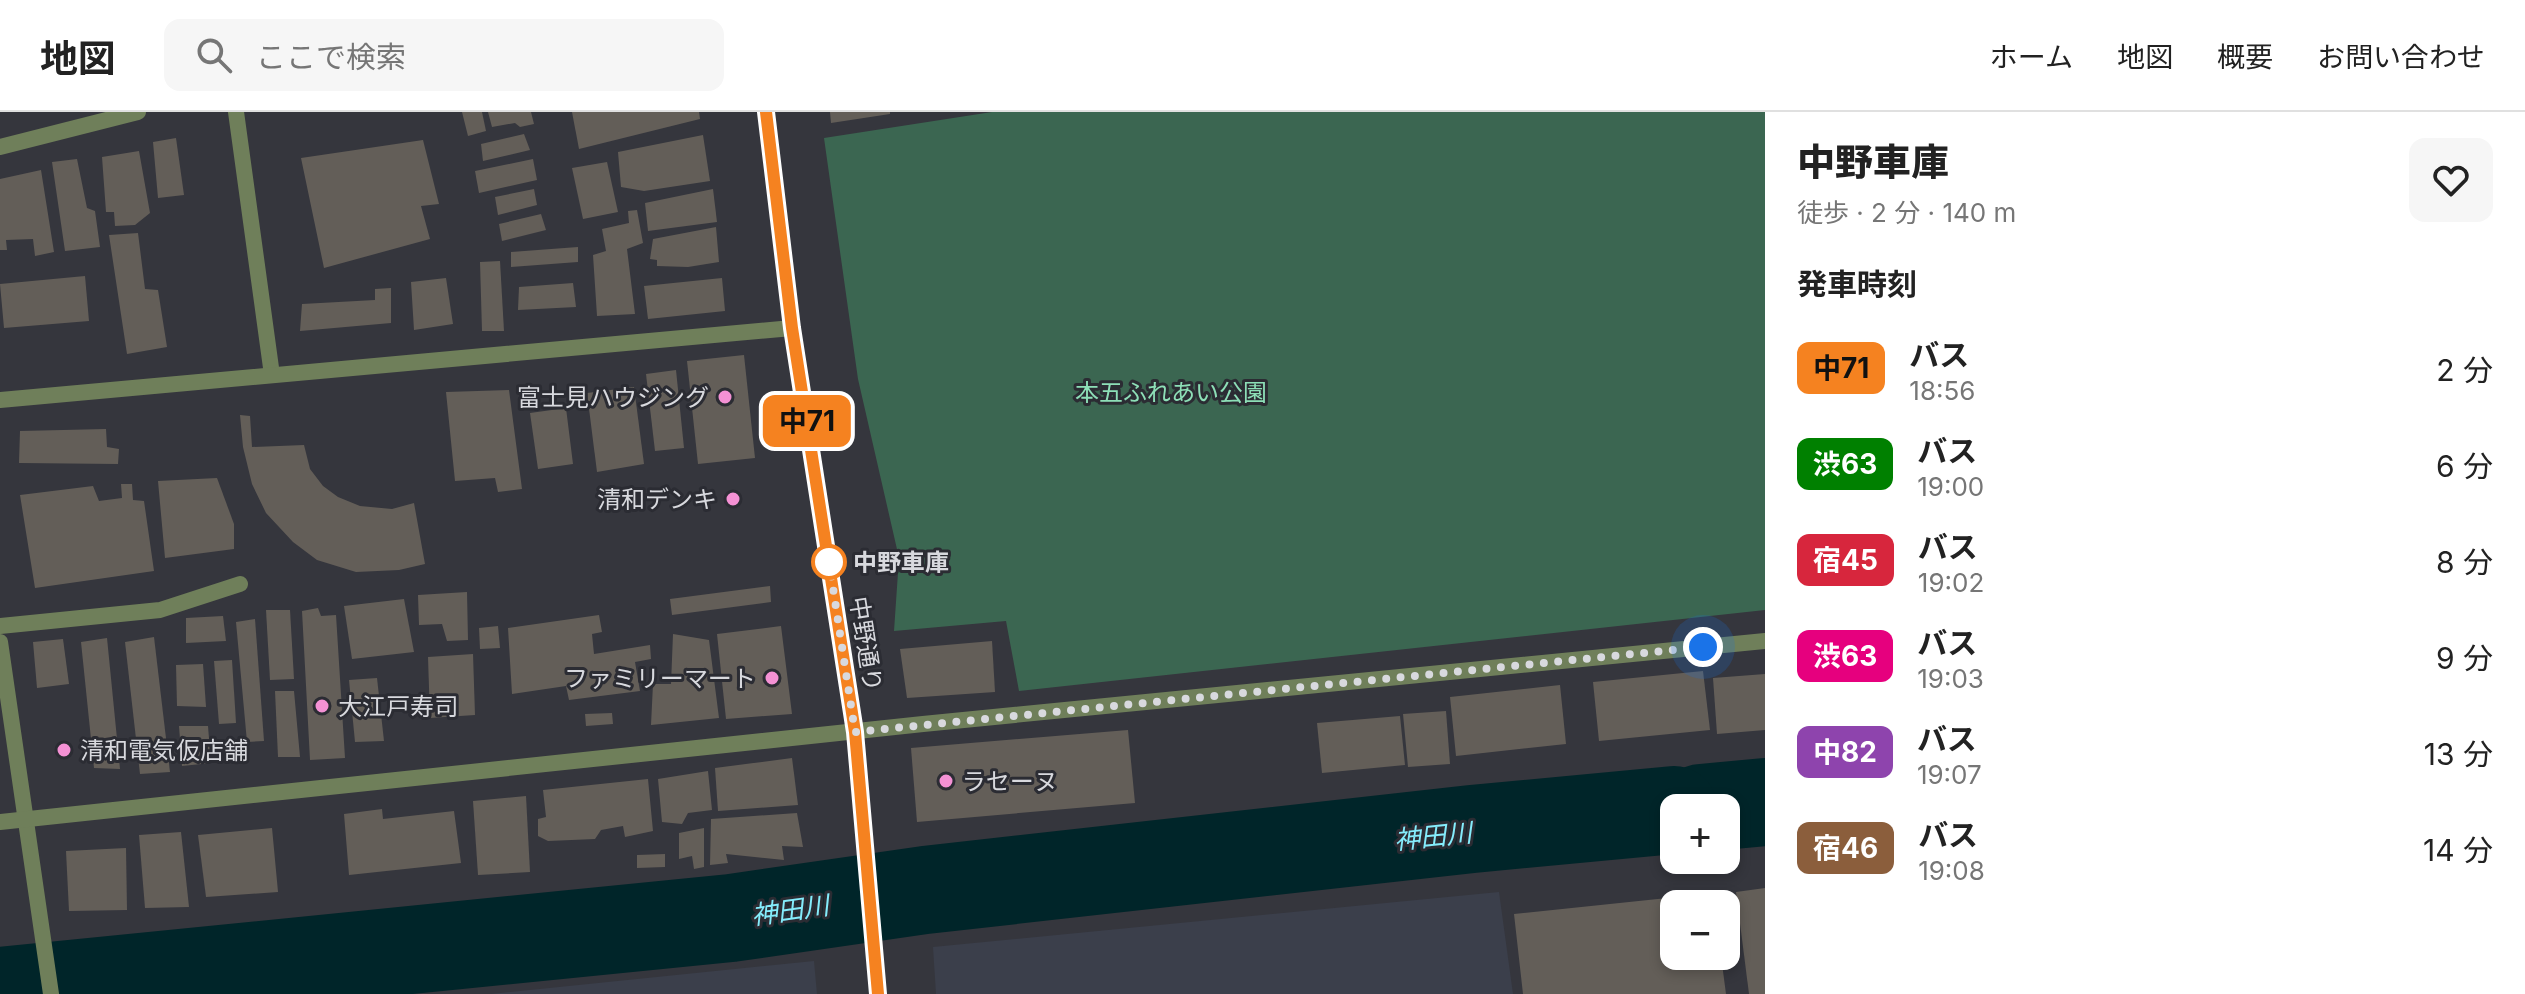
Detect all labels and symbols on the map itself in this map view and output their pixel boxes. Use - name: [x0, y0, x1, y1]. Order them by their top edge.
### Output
- park label: 本五ふれあい公園: [1075, 378, 1267, 407]
- place label: 富士見ハウジング: [517, 383, 709, 412]
- marker: 富士見ハウジング: [716, 388, 734, 406]
- line badge: 中71: [761, 395, 853, 447]
- place label: 清和デンキ: [597, 485, 717, 514]
- marker: 清和デンキ: [724, 490, 742, 508]
- marker: 中野車庫: [812, 545, 846, 579]
- place label: 中野車庫: [853, 548, 949, 577]
- street label: 中野通り: [844, 594, 888, 694]
- your location: [1683, 627, 1723, 667]
- place label: ファミリーマート: [564, 664, 756, 693]
- marker: ファミリーマート: [763, 669, 781, 687]
- place label: 大江戸寿司: [338, 692, 458, 721]
- marker: 大江戸寿司: [313, 697, 331, 715]
- place label: 清和電気仮店舗: [80, 736, 248, 765]
- marker: 清和電気仮店舗: [55, 741, 73, 759]
- place label: ラセーヌ: [962, 767, 1058, 796]
- marker: ラセーヌ: [937, 772, 955, 790]
- water label: 神田川: [1393, 816, 1476, 855]
- water label: 神田川: [749, 889, 834, 931]

